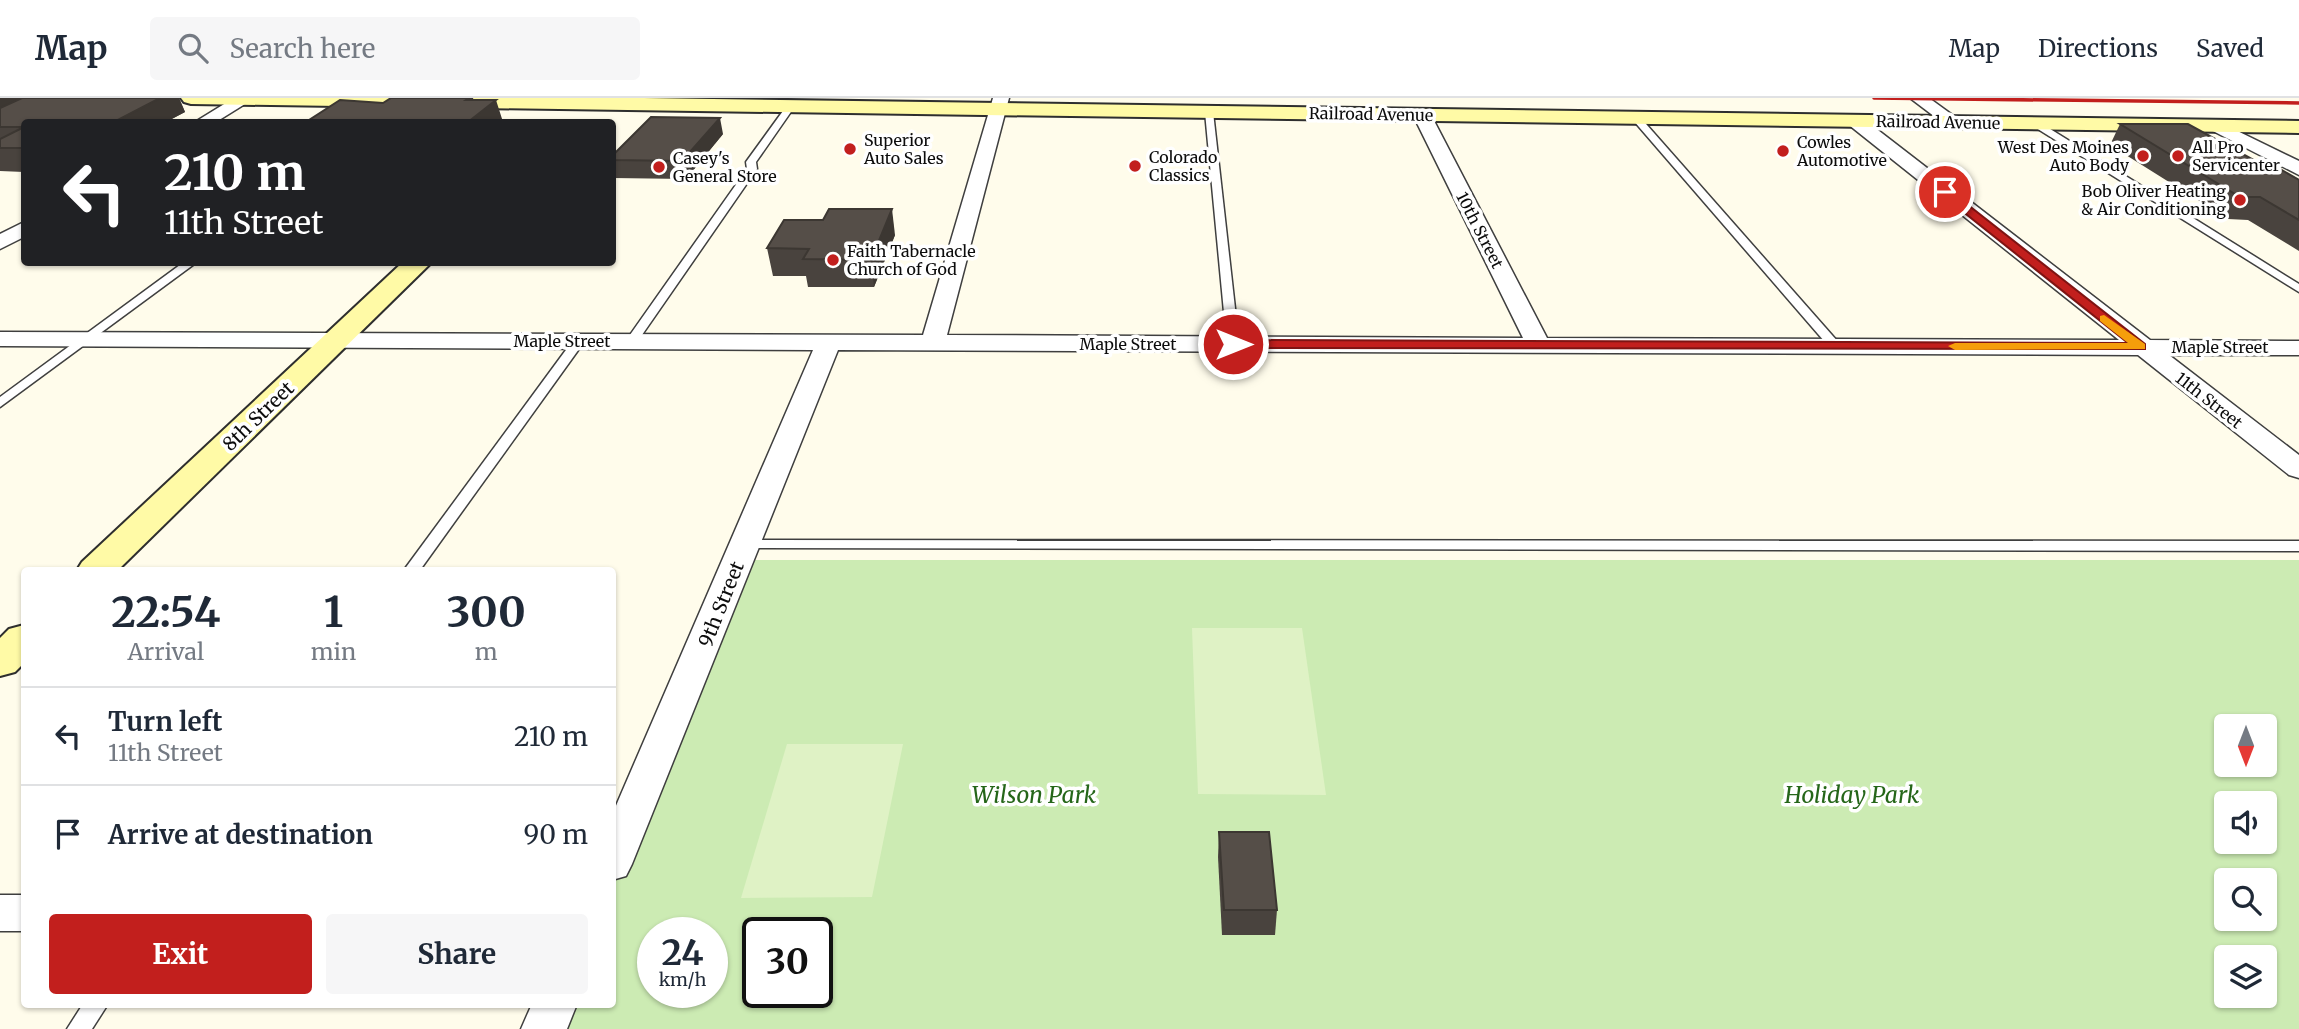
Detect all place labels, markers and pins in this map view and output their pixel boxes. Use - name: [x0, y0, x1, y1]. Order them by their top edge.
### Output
- place label: Superior Auto Sales: [863, 130, 944, 168]
- place label: Cowles Automotive: [1796, 132, 1887, 170]
- place label: West Des Moines Auto Body: [1997, 137, 2130, 175]
- place label: All Pro Servicenter: [2191, 137, 2280, 175]
- marker: Superior Auto Sales: [842, 141, 858, 157]
- marker: Cowles Automotive: [1775, 143, 1791, 159]
- place label: Colorado Classics: [1149, 147, 1217, 185]
- place label: Casey's General Store: [673, 148, 777, 186]
- marker: West Des Moines Auto Body: [2135, 148, 2151, 164]
- marker: All Pro Servicenter: [2170, 148, 2186, 164]
- marker: Colorado Classics: [1127, 158, 1143, 174]
- marker: Casey's General Store: [651, 159, 667, 175]
- pin: [1915, 162, 1975, 222]
- place label: Bob Oliver Heating & Air Conditioning: [2081, 181, 2226, 219]
- marker: Bob Oliver Heating & Air Conditioning: [2232, 192, 2248, 208]
- place label: Faith Tabernacle Church of God: [847, 241, 976, 279]
- marker: Faith Tabernacle Church of God: [825, 252, 841, 268]

